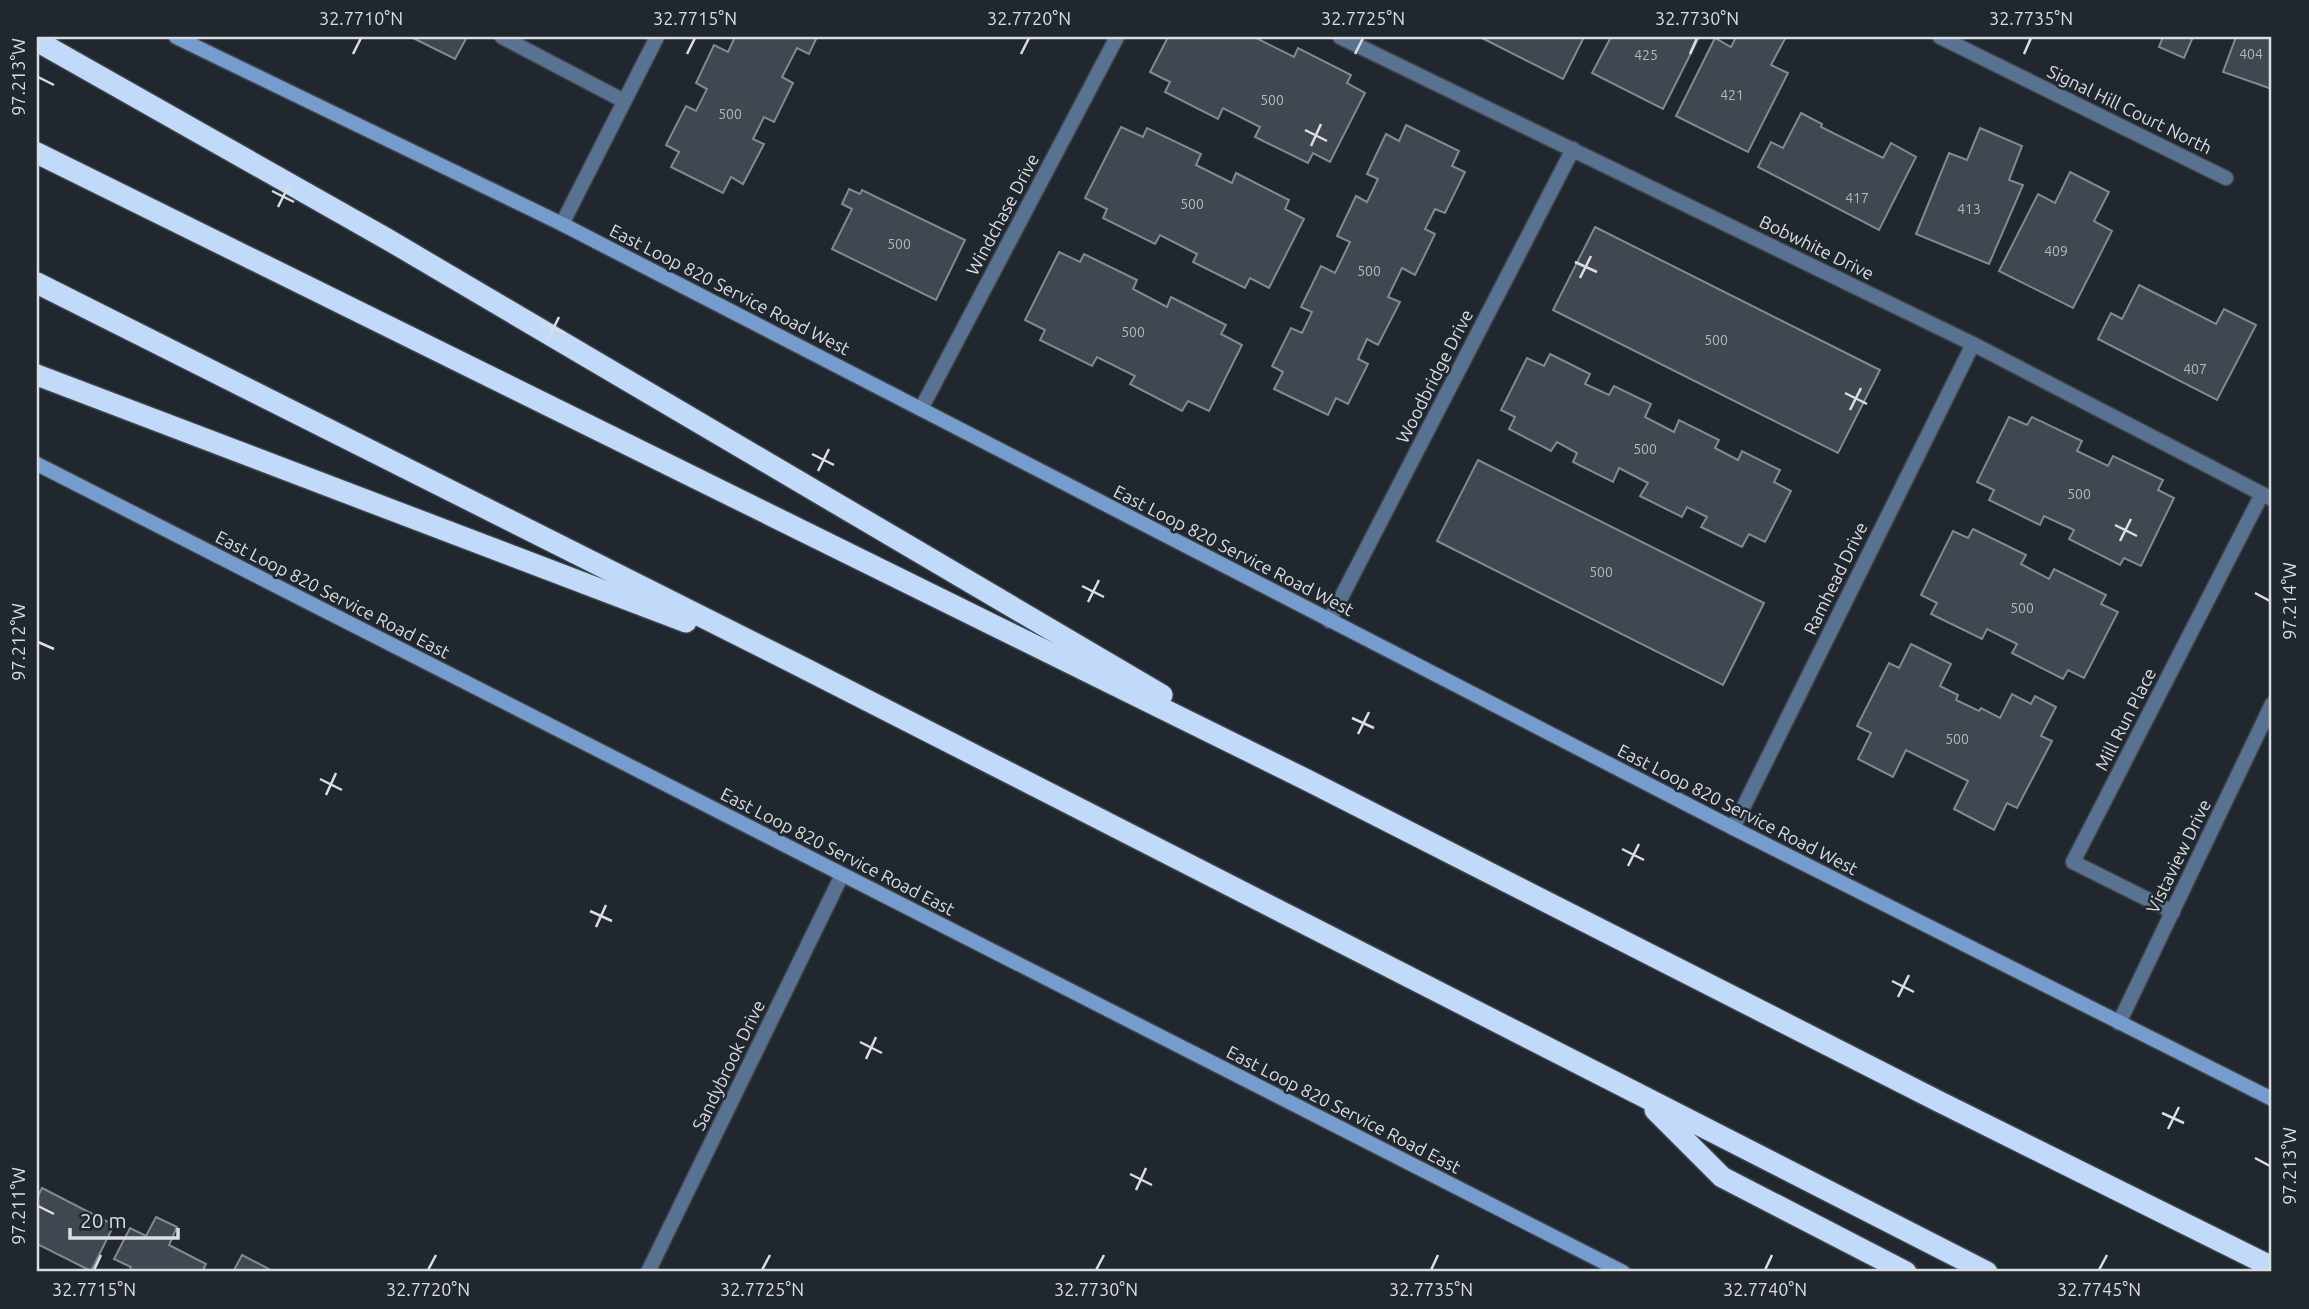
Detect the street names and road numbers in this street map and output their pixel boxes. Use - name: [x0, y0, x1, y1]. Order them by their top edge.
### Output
- street label: Signal Hill Court North: [2045, 60, 2215, 158]
- street label: Windchase Drive: [962, 150, 1042, 278]
- street label: Bobwhite Drive: [1757, 211, 1877, 283]
- street label: East Loop 820 Service Road West: [607, 220, 853, 358]
- street label: Woodbridge Drive: [1392, 306, 1476, 446]
- street label: East Loop 820 Service Road West: [1111, 481, 1357, 619]
- street label: Ramhead Drive: [1799, 519, 1871, 637]
- street label: East Loop 820 Service Road East: [213, 526, 453, 662]
- street label: Mill Run Place: [2091, 664, 2159, 774]
- street label: East Loop 820 Service Road West: [1615, 740, 1861, 878]
- street label: East Loop 820 Service Road East: [718, 783, 958, 919]
- street label: Vistaview Drive: [2142, 796, 2214, 916]
- street label: Sandybrook Drive: [688, 997, 768, 1133]
- street label: East Loop 820 Service Road East: [1224, 1041, 1464, 1177]

